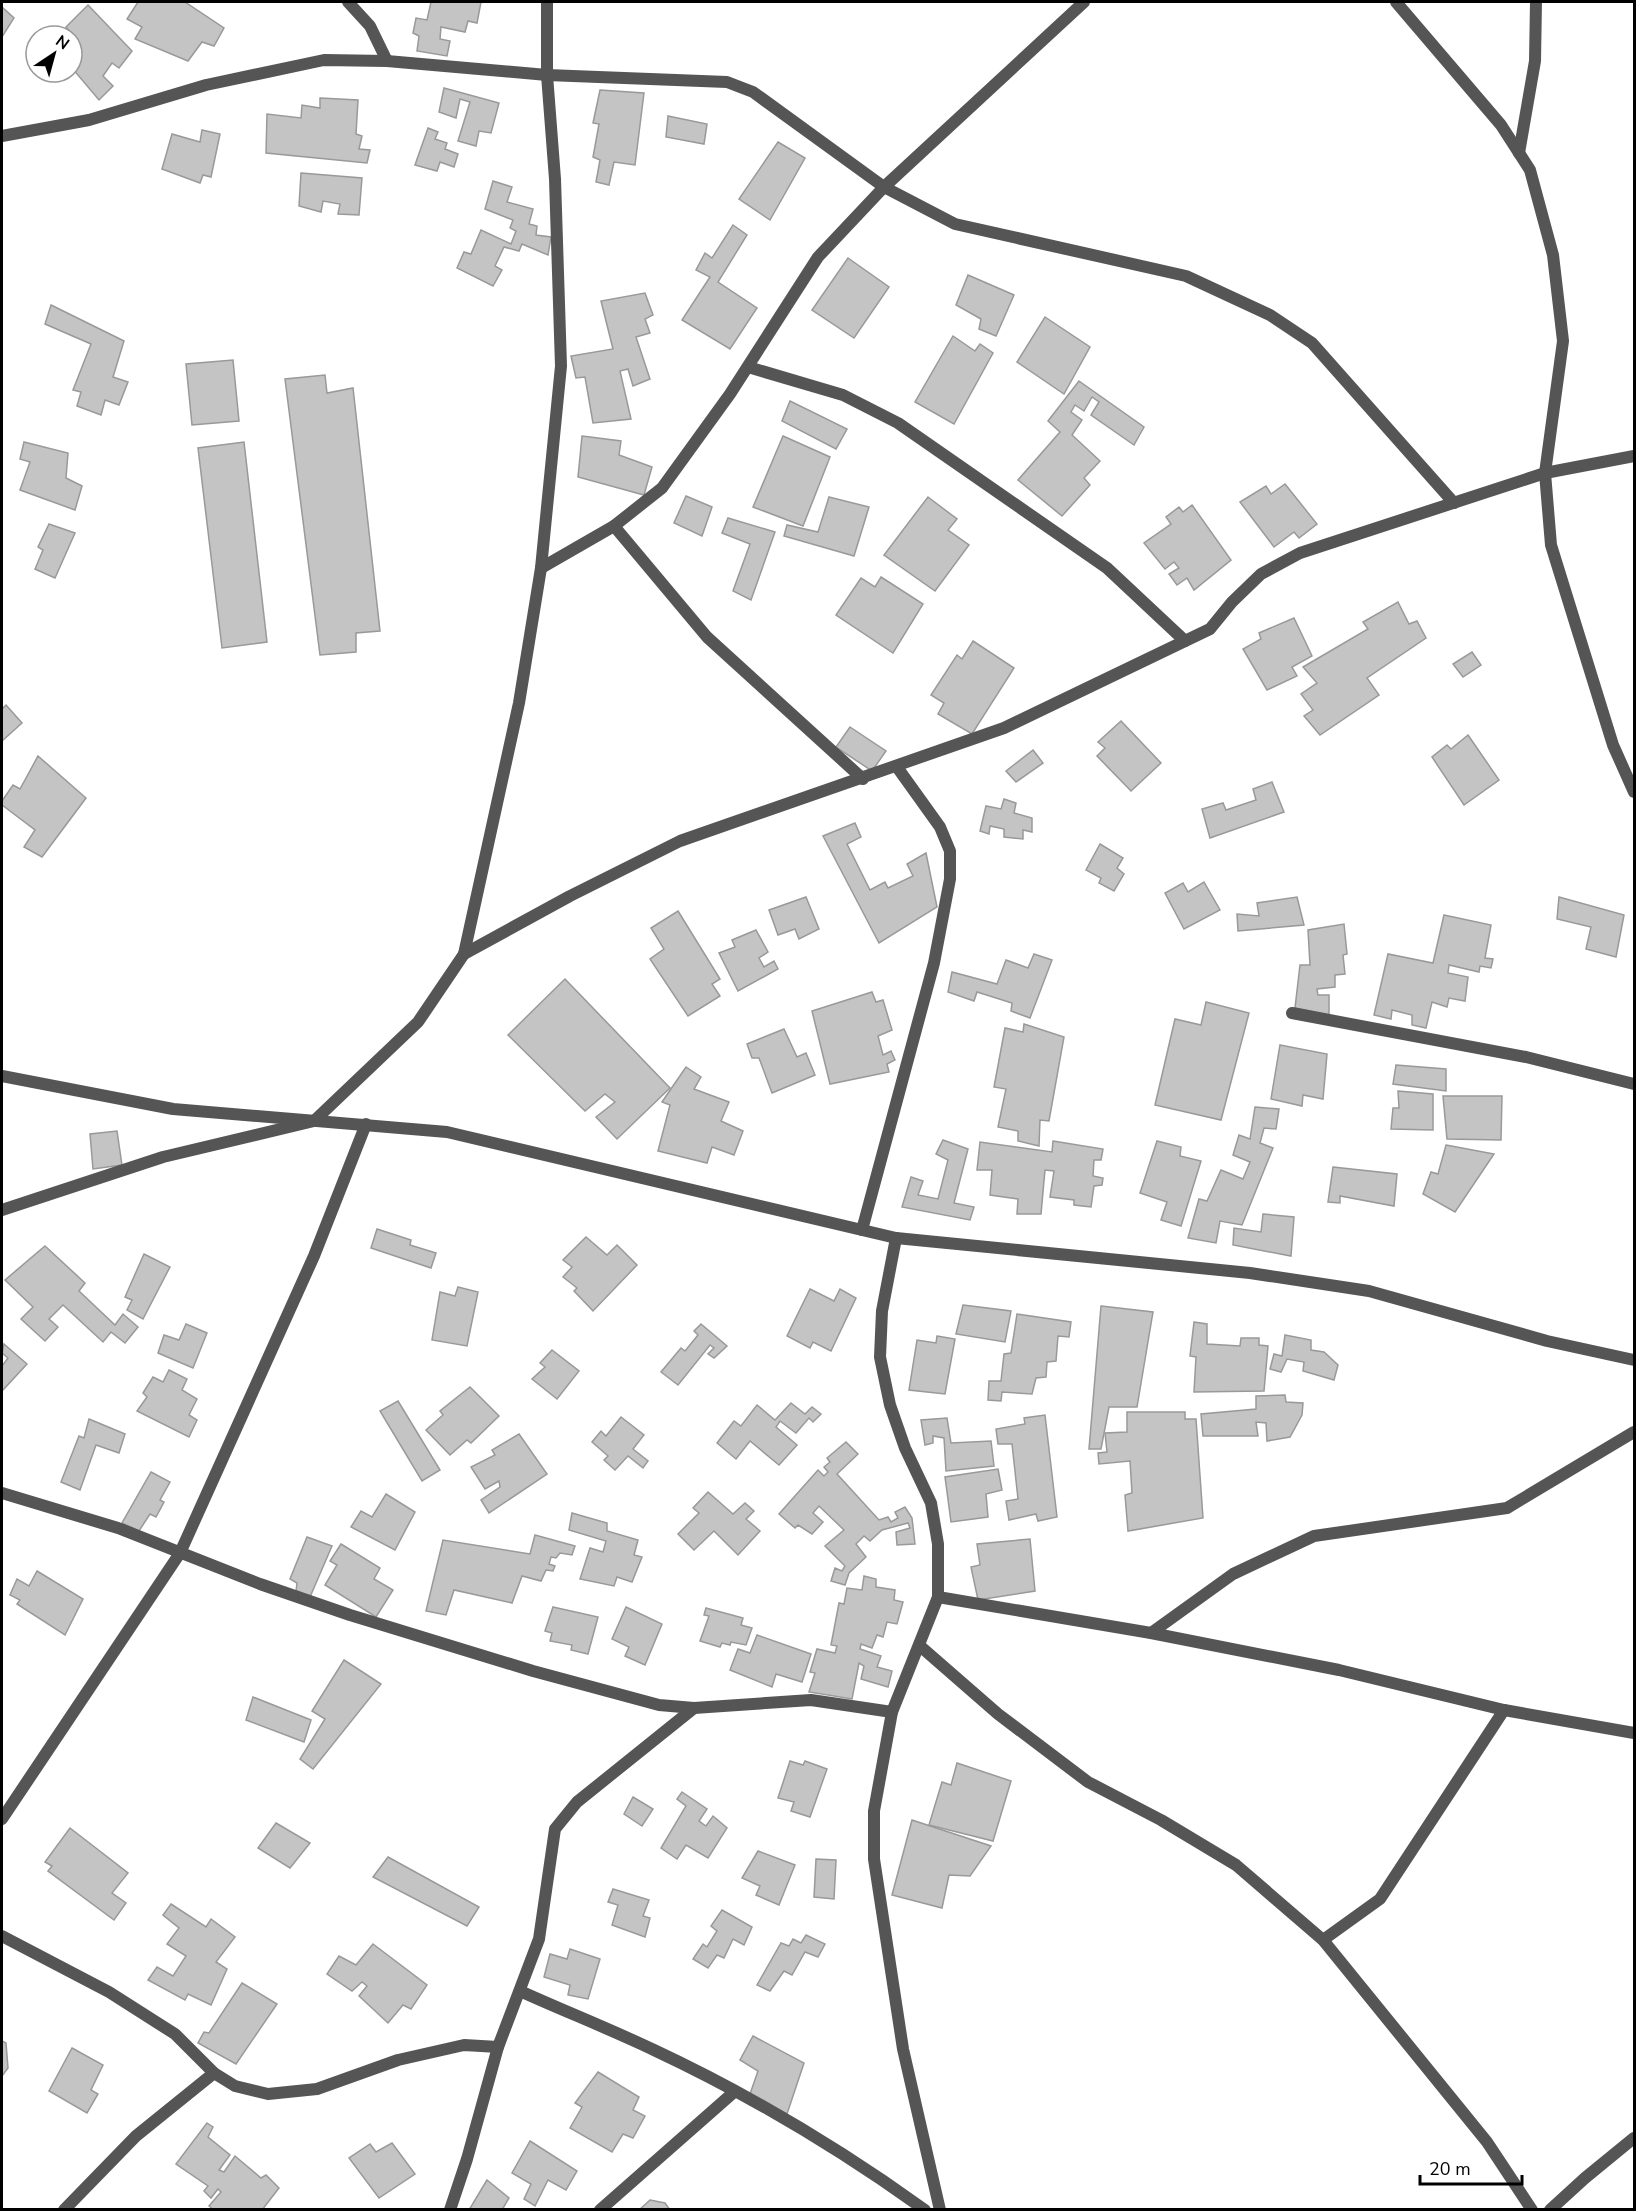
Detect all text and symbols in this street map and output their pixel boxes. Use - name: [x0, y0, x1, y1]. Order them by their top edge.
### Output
- north arrow: [24, 24, 84, 84]
- text: N: [51, 30, 74, 55]
- scale bar: [1420, 2148, 1522, 2186]
- text: 20 m: [1429, 2157, 1471, 2181]

